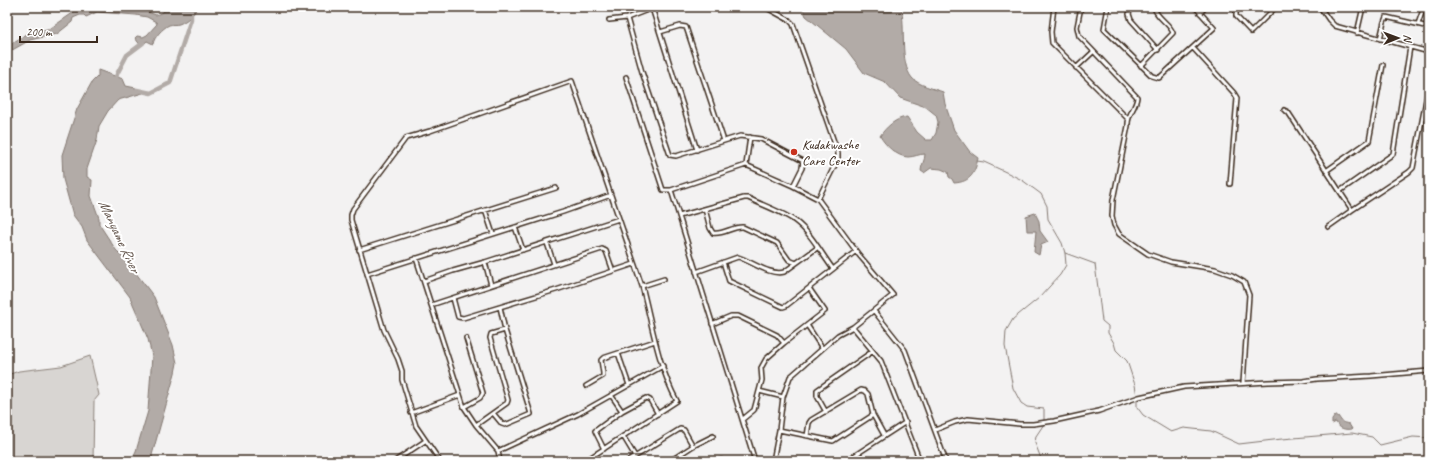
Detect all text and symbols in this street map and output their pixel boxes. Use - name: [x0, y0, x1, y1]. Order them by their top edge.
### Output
- scale bar: [20, 18, 97, 44]
- north arrow: [1378, 18, 1418, 58]
- text: 200 m: [26, 24, 53, 40]
- text: N: [1401, 34, 1415, 44]
- place label: Kudakwashe Care Center: [802, 136, 861, 169]
- marker: Kudakwashe Care Center: [789, 147, 799, 157]
- water label: Manyame River: [94, 196, 145, 278]

